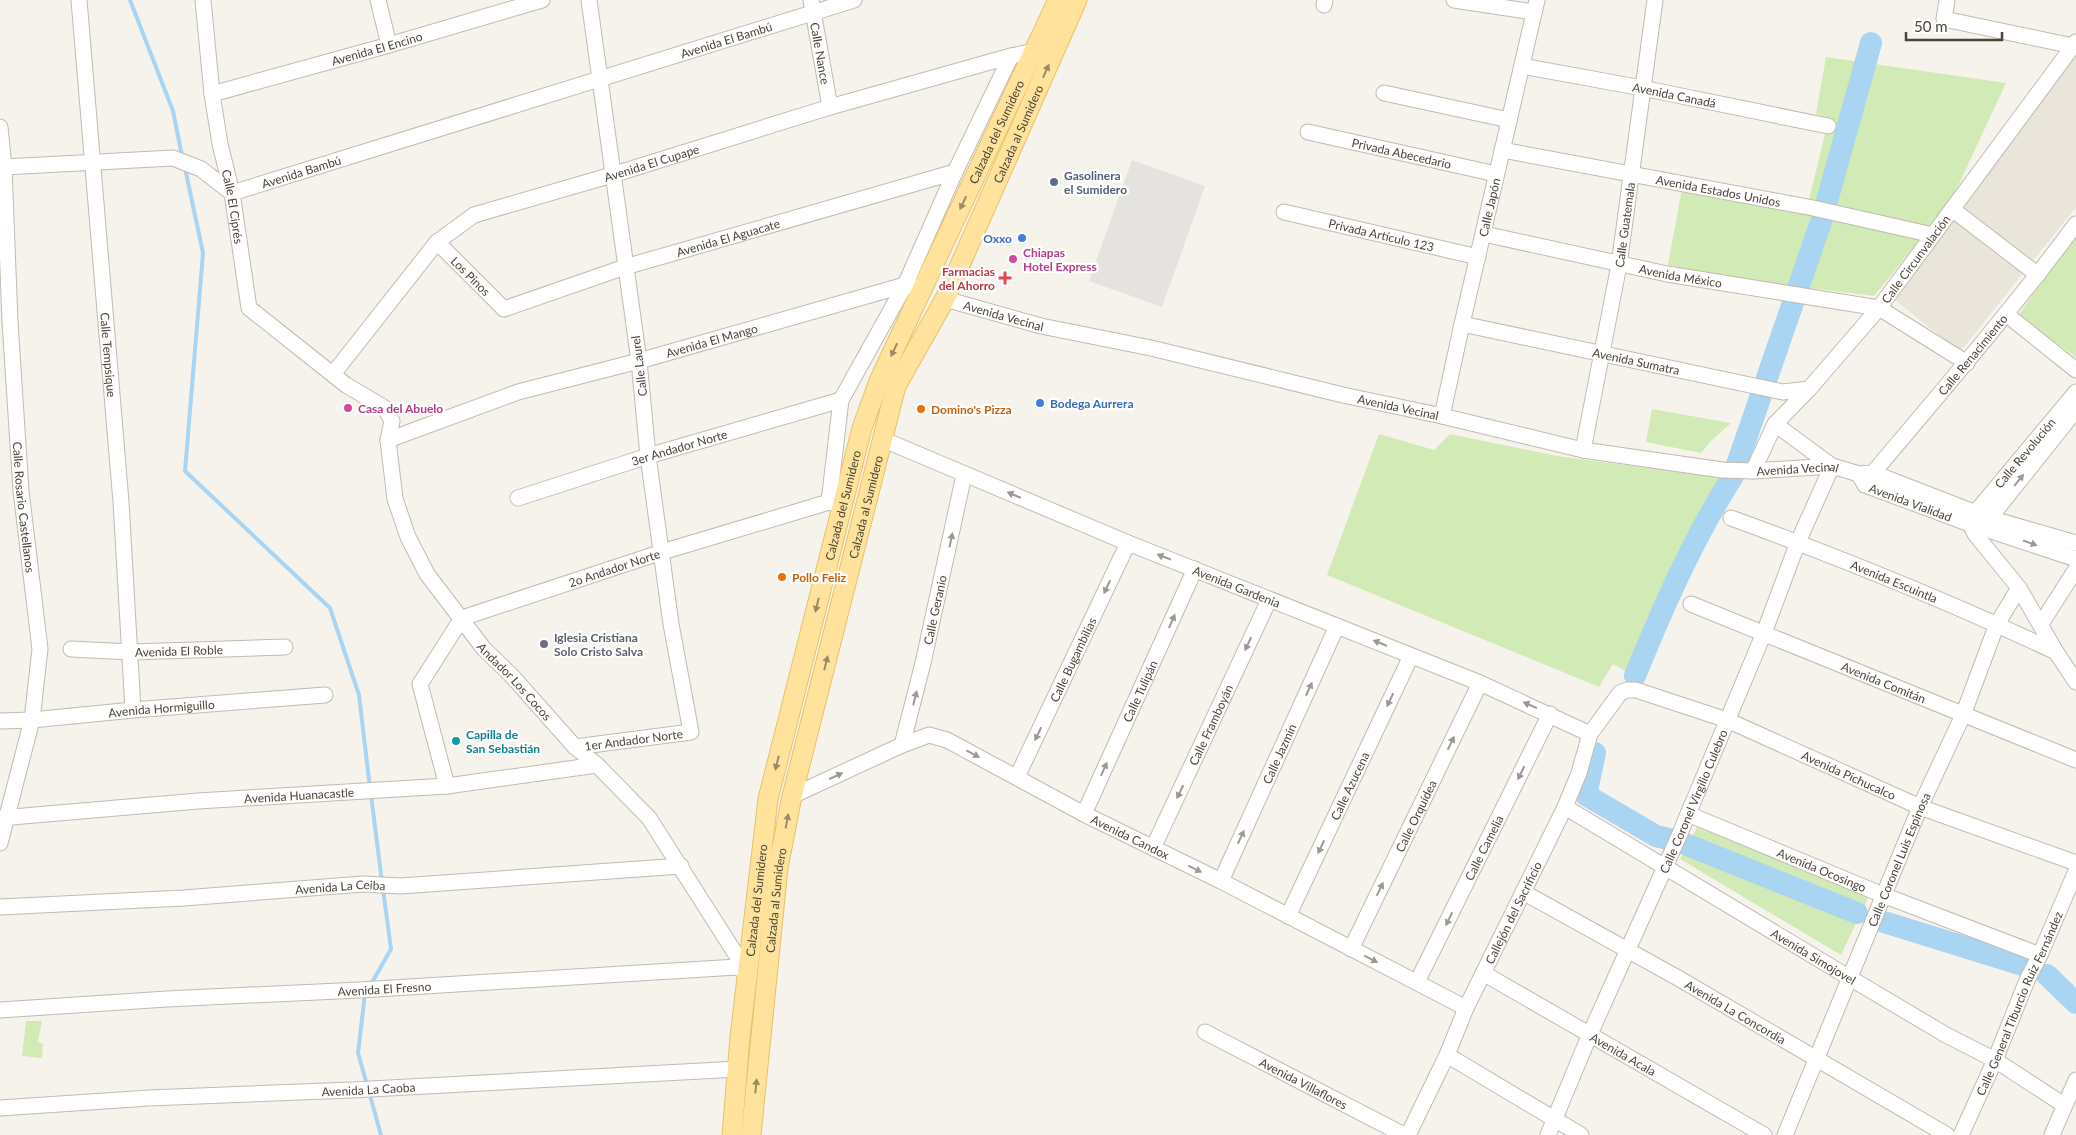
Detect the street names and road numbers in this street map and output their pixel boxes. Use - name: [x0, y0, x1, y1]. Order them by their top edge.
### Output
- street label: Avenida El Bambú: [679, 18, 774, 61]
- street label: Calle Nance: [808, 21, 833, 85]
- street label: Avenida El Encino: [330, 28, 424, 68]
- street label: Calzada del Sumidero: [965, 77, 1027, 186]
- street label: Avenida Canadá: [1631, 79, 1717, 110]
- street label: Calzada al Sumidero: [990, 82, 1046, 185]
- street label: Privada Abecedario: [1350, 135, 1453, 171]
- street label: Avenida El Cupape: [602, 141, 701, 184]
- street label: Avenida Bambú: [260, 152, 343, 191]
- street label: Calle El Ciprés: [219, 168, 247, 245]
- street label: Avenida Estados Unidos: [1655, 171, 1782, 209]
- street label: Calle Japón: [1475, 176, 1503, 238]
- street label: Calle Guatemala: [1611, 181, 1638, 268]
- street label: Calle Circunvalación: [1878, 212, 1953, 306]
- street label: Avenida El Aguacate: [674, 215, 782, 259]
- street label: Privada Artículo 123: [1327, 215, 1436, 254]
- street label: Los Pinos: [448, 253, 494, 299]
- street label: Avenida México: [1638, 261, 1723, 290]
- street label: Avenida Vecinal: [962, 297, 1045, 334]
- street label: Calle Renacimiento: [1934, 311, 2010, 398]
- street label: Calle Tempsique: [98, 312, 120, 398]
- street label: Avenida El Mango: [664, 320, 759, 360]
- street label: Calle Laurel: [628, 335, 650, 397]
- street label: Avenida Sumatra: [1591, 344, 1681, 377]
- street label: Avenida Vecinal: [1356, 391, 1440, 423]
- street label: Calle Revolución: [1991, 415, 2059, 491]
- street label: 3er Andador Norte: [629, 426, 729, 468]
- street label: Calle Rosario Castellanos: [10, 441, 38, 573]
- street label: Calzada del Sumidero: [821, 449, 864, 562]
- street label: Calzada al Sumidero: [845, 454, 886, 560]
- street label: Avenida Vecinal: [1756, 458, 1841, 478]
- street label: Avenida Vialidad: [1867, 480, 1954, 524]
- street label: 2o Andador Norte: [566, 546, 662, 590]
- street label: Avenida Escuintla: [1849, 557, 1940, 606]
- street label: Avenida Gardenia: [1191, 562, 1283, 610]
- street label: Calle Geranio: [920, 574, 949, 646]
- street label: Calle Bugambilias: [1046, 615, 1099, 704]
- street label: Andador Los Cocos: [474, 640, 555, 723]
- street label: Avenida El Roble: [135, 642, 223, 659]
- street label: Calle Tulipán: [1119, 658, 1160, 724]
- street label: Avenida Comitán: [1839, 658, 1928, 706]
- street label: Calle Framboyán: [1185, 682, 1236, 768]
- street label: Avenida Hormiguillo: [108, 696, 215, 720]
- street label: Calle Jazmín: [1259, 721, 1299, 786]
- street label: 1er Andador Norte: [583, 726, 684, 753]
- street label: Calle Coronel Virgilio Culebro: [1656, 727, 1730, 875]
- street label: Avenida Pichucalco: [1800, 747, 1898, 803]
- street label: Calle Azucena: [1327, 749, 1372, 822]
- street label: Calle Orquídea: [1392, 777, 1439, 854]
- street label: Avenida Huanacastle: [244, 784, 355, 806]
- street label: Calle Coronel Luis Espinosa: [1864, 790, 1933, 929]
- street label: Avenida Candox: [1089, 811, 1172, 862]
- street label: Calle Camelia: [1461, 812, 1506, 883]
- street label: Calzada del Sumidero: [742, 843, 770, 957]
- street label: Avenida Ocosingo: [1775, 844, 1869, 895]
- street label: Calzada al Sumidero: [762, 846, 789, 954]
- street label: Callejón del Sacrificio: [1481, 859, 1545, 966]
- street label: Avenida La Ceiba: [295, 876, 386, 897]
- street label: Calle General Tiburcio Ruiz Fernández: [1972, 908, 2066, 1098]
- street label: Avenida Simojovel: [1769, 925, 1859, 987]
- street label: Avenida La Concordia: [1683, 976, 1789, 1047]
- street label: Avenida El Fresno: [337, 978, 432, 999]
- street label: Avenida Acala: [1588, 1029, 1659, 1079]
- street label: Avenida Villaflores: [1257, 1054, 1350, 1112]
- street label: Avenida La Caoba: [321, 1079, 416, 1099]

